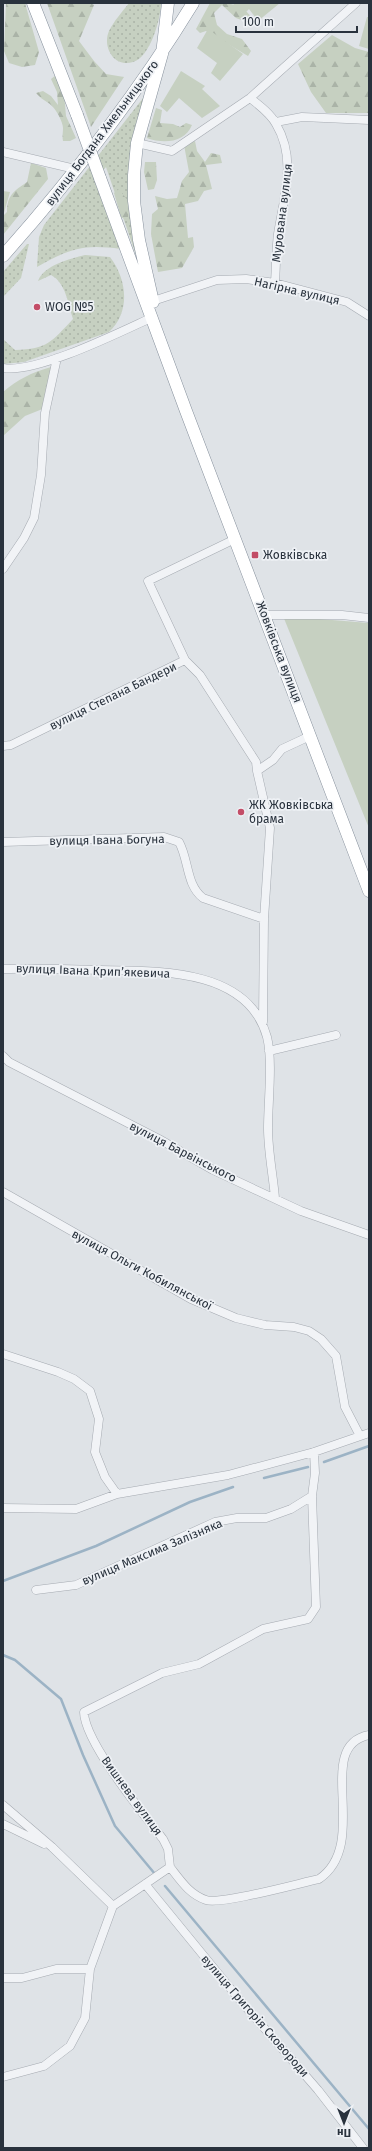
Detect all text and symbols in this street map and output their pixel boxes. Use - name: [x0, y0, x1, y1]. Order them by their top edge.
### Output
- scale bar: [236, 8, 357, 34]
- text: 100 m: [242, 15, 274, 29]
- street label: вулиця Богдана Хмельницького: [43, 58, 161, 208]
- street label: Мурована вулиця: [269, 163, 295, 263]
- street label: Нагірна вулиця: [253, 274, 341, 308]
- place label: WOG №5: [45, 300, 93, 314]
- marker: WOG №5: [32, 302, 42, 312]
- place label: Жовківська: [263, 548, 327, 562]
- marker: Жовківська: [250, 550, 260, 560]
- street label: Жовківська вулиця: [253, 599, 305, 705]
- street label: вулиця Степана Бандери: [47, 659, 179, 733]
- place label: ЖК Жовківська брама: [249, 798, 333, 826]
- marker: ЖК Жовківська брама: [236, 807, 246, 817]
- street label: вулиця Івана Богуна: [49, 832, 165, 848]
- street label: вулиця Івана Крипʼякевича: [16, 961, 170, 981]
- street label: вулиця Барвінського: [127, 1119, 239, 1185]
- street label: вулиця Ольги Кобилянської: [69, 1227, 215, 1313]
- street label: вулиця Максима Залізняка: [80, 1516, 224, 1588]
- street label: Вишнева вулиця: [99, 1754, 165, 1838]
- street label: вулиця Григорія Сковороди: [198, 1952, 312, 2080]
- north arrow: [324, 2103, 364, 2143]
- text: Пн: [337, 2126, 351, 2139]

